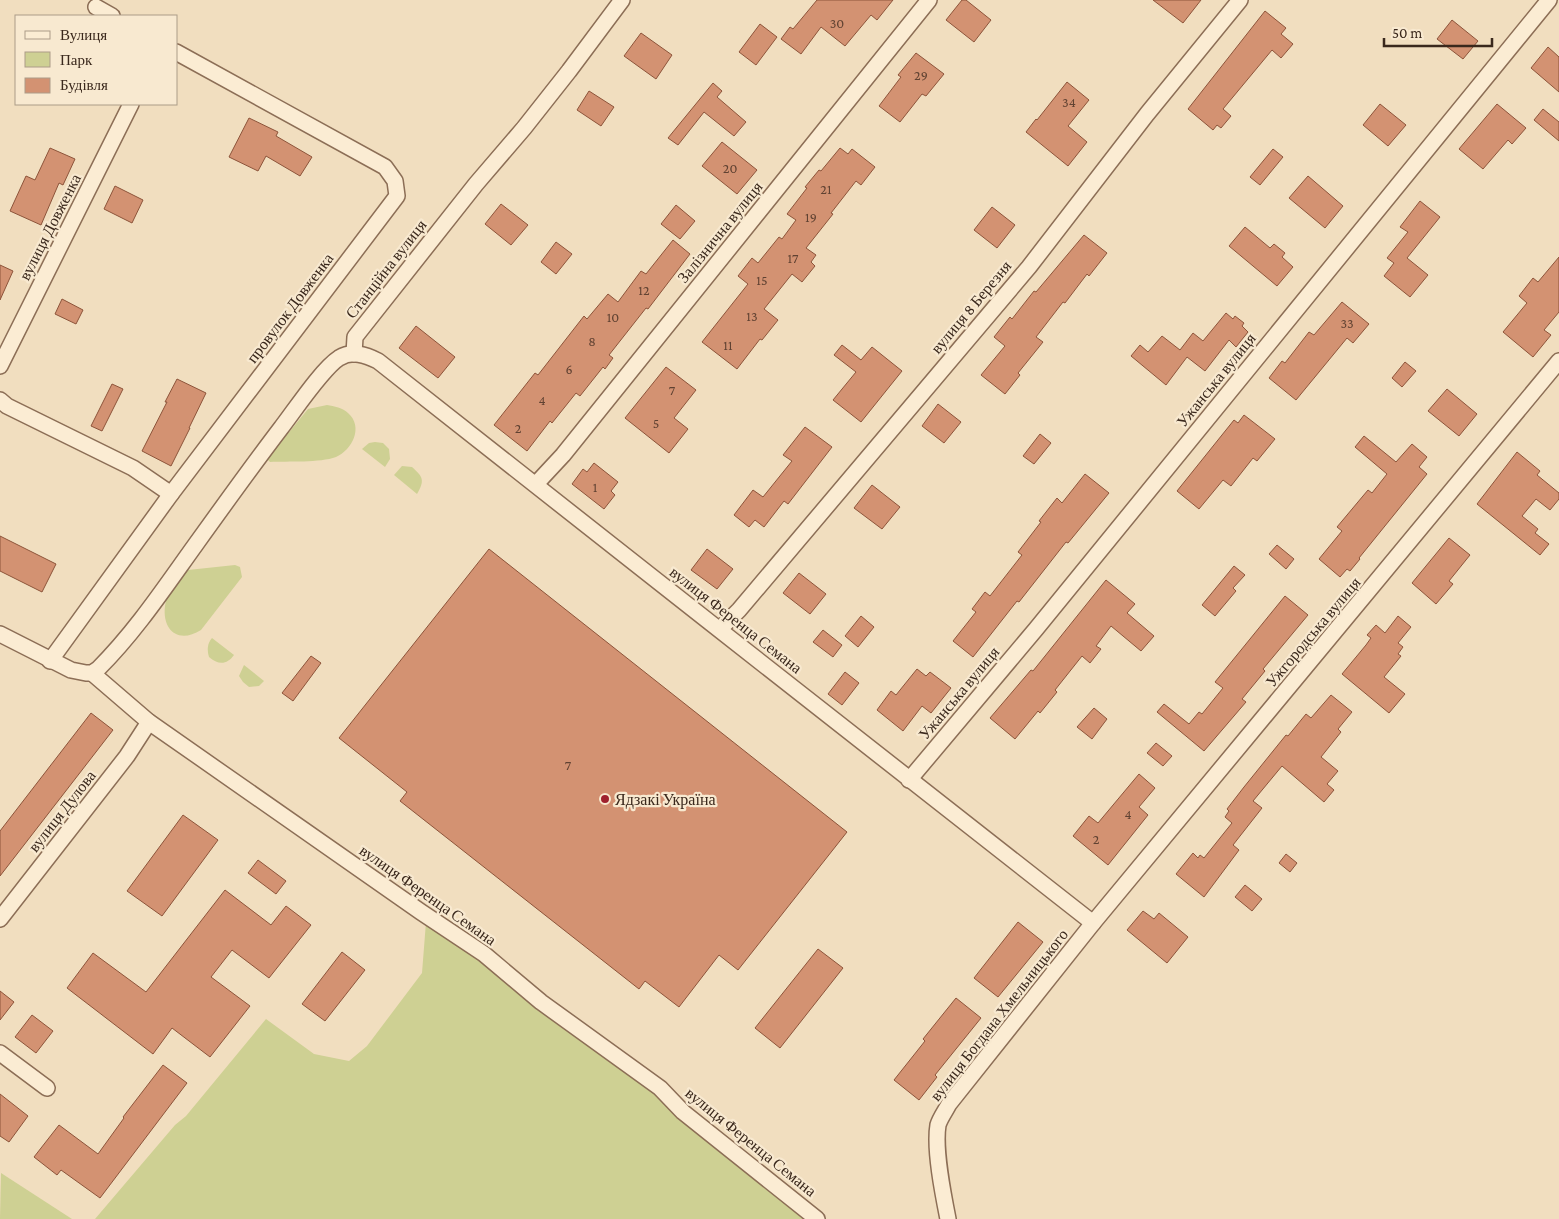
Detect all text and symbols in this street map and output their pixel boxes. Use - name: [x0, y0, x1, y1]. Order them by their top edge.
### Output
- legend: [15, 15, 178, 105]
- house number: 30: [830, 15, 844, 31]
- scale bar: [1384, 15, 1492, 47]
- text: 50 m: [1392, 25, 1422, 41]
- text: Вулиця: [60, 27, 107, 43]
- text: Парк: [60, 52, 93, 68]
- house number: 29: [914, 67, 928, 83]
- text: Будівля: [60, 77, 108, 93]
- house number: 34: [1062, 94, 1076, 110]
- house number: 20: [723, 160, 737, 176]
- street label: вулиця Довженка: [16, 171, 85, 283]
- street label: Залізнична вулиця: [674, 178, 767, 286]
- house number: 21: [820, 181, 832, 197]
- house number: 19: [805, 209, 817, 225]
- street label: Станційна вулиця: [342, 216, 431, 322]
- street label: провулок Довженка: [243, 250, 338, 367]
- house number: 17: [787, 250, 799, 266]
- street label: вулиця 8 Березня: [927, 257, 1016, 357]
- house number: 15: [756, 272, 768, 288]
- house number: 12: [638, 282, 650, 298]
- house number: 13: [746, 308, 758, 324]
- house number: 10: [607, 309, 619, 325]
- house number: 33: [1340, 315, 1354, 331]
- street label: Ужанська вулиця: [1173, 329, 1260, 431]
- house number: 8: [588, 333, 596, 349]
- house number: 11: [723, 337, 733, 353]
- house number: 6: [565, 361, 573, 377]
- house number: 7: [669, 382, 676, 398]
- house number: 4: [538, 392, 546, 408]
- house number: 5: [653, 415, 659, 431]
- house number: 2: [515, 420, 522, 436]
- house number: 1: [593, 479, 598, 495]
- street label: вулиця Ференца Семана: [666, 563, 805, 678]
- street label: Ужгородська вулиця: [1262, 573, 1365, 691]
- street label: Ужанська вулиця: [915, 643, 1004, 743]
- house number: 7: [565, 757, 572, 773]
- street label: вулиця Дулова: [25, 767, 100, 856]
- place label: Ядзакі Україна: [615, 791, 716, 809]
- marker: Ядзакі Україна: [599, 793, 611, 805]
- house number: 4: [1124, 806, 1132, 822]
- house number: 2: [1093, 831, 1100, 847]
- street label: вулиця Ференца Семана: [356, 841, 499, 949]
- street label: вулиця Богдана Хмельницького: [927, 926, 1072, 1105]
- street label: вулиця Ференца Семана: [682, 1084, 820, 1201]

